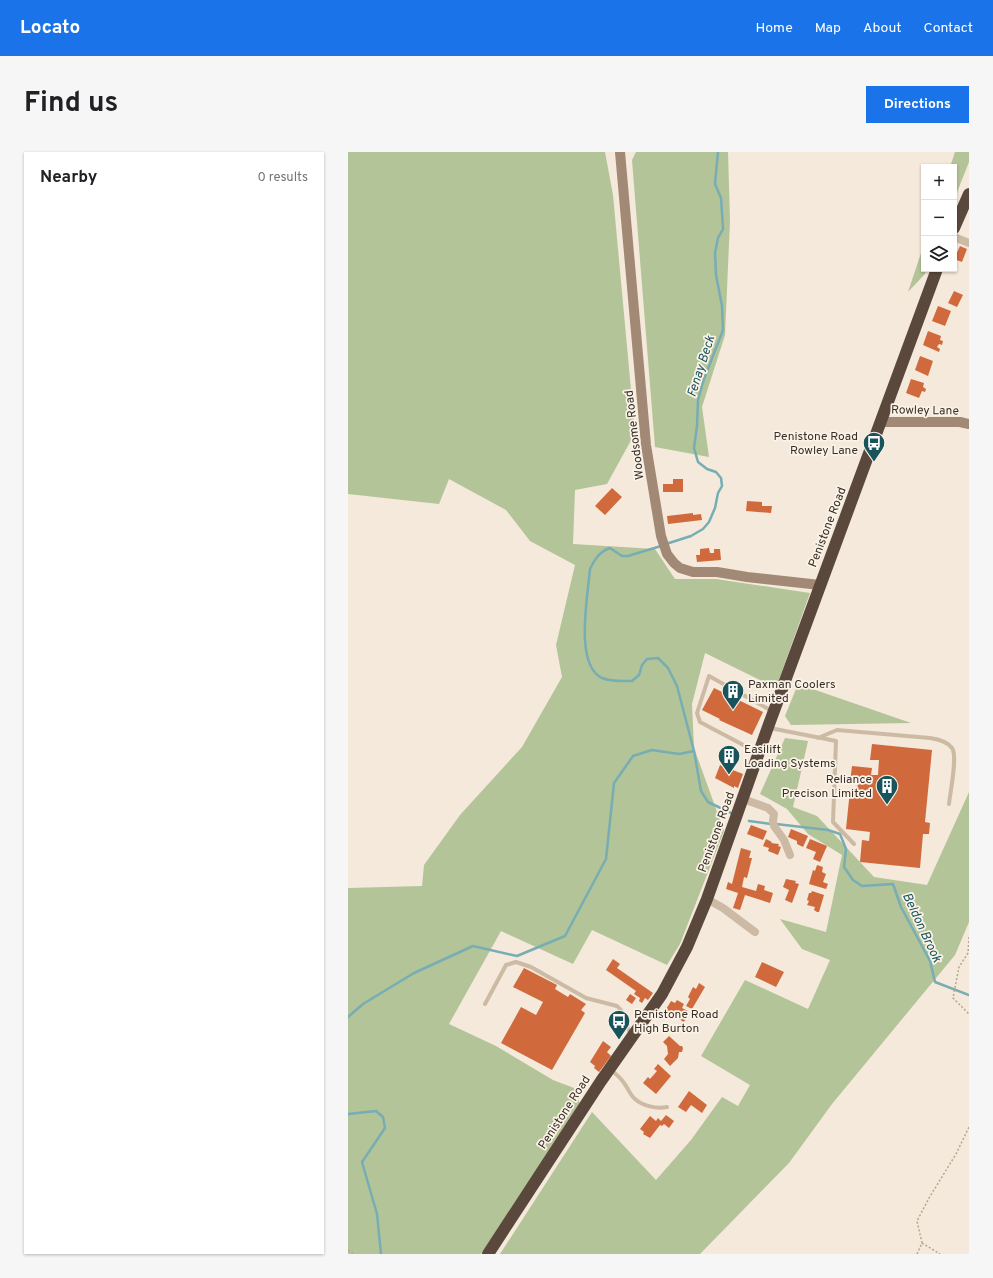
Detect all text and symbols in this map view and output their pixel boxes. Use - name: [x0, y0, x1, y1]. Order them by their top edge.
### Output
- text: Locato: [20, 16, 80, 40]
- text: Home: [756, 20, 793, 37]
- text: Map: [815, 20, 841, 37]
- text: About: [863, 20, 902, 37]
- text: Contact: [924, 20, 973, 37]
- text: Find us: [24, 86, 118, 122]
- button: Directions: [866, 86, 969, 123]
- map controls: [921, 164, 957, 272]
- button: +: [921, 164, 957, 200]
- text: Nearby: [40, 167, 97, 189]
- text: 0 results: [257, 170, 308, 186]
- button: −: [921, 200, 957, 236]
- button: layers: [921, 236, 957, 272]
- water label: Fenay Beck: [684, 333, 720, 399]
- street label: Woodsome Road: [622, 389, 648, 480]
- street label: Rowley Lane: [891, 402, 959, 420]
- place label: Penistone Road Rowley Lane: [773, 429, 858, 459]
- bus stop icon: Penistone Road Rowley Lane: [861, 430, 887, 463]
- street label: Penistone Road: [805, 485, 851, 570]
- place label: Paxman Coolers Limited: [748, 677, 836, 707]
- building icon: Paxman Coolers Limited: [720, 678, 746, 711]
- place label: Easilift Loading Systems: [744, 742, 836, 772]
- building icon: Easilift Loading Systems: [716, 743, 742, 776]
- place label: Reliance Precison Limited: [782, 772, 872, 802]
- building icon: Reliance Precison Limited: [874, 773, 900, 806]
- street label: Penistone Road: [695, 790, 739, 875]
- water label: Beldon Brook: [898, 890, 945, 966]
- place label: Penistone Road High Burton: [634, 1007, 719, 1037]
- bus stop icon: Penistone Road High Burton: [606, 1008, 632, 1041]
- street label: Penistone Road: [535, 1073, 595, 1152]

